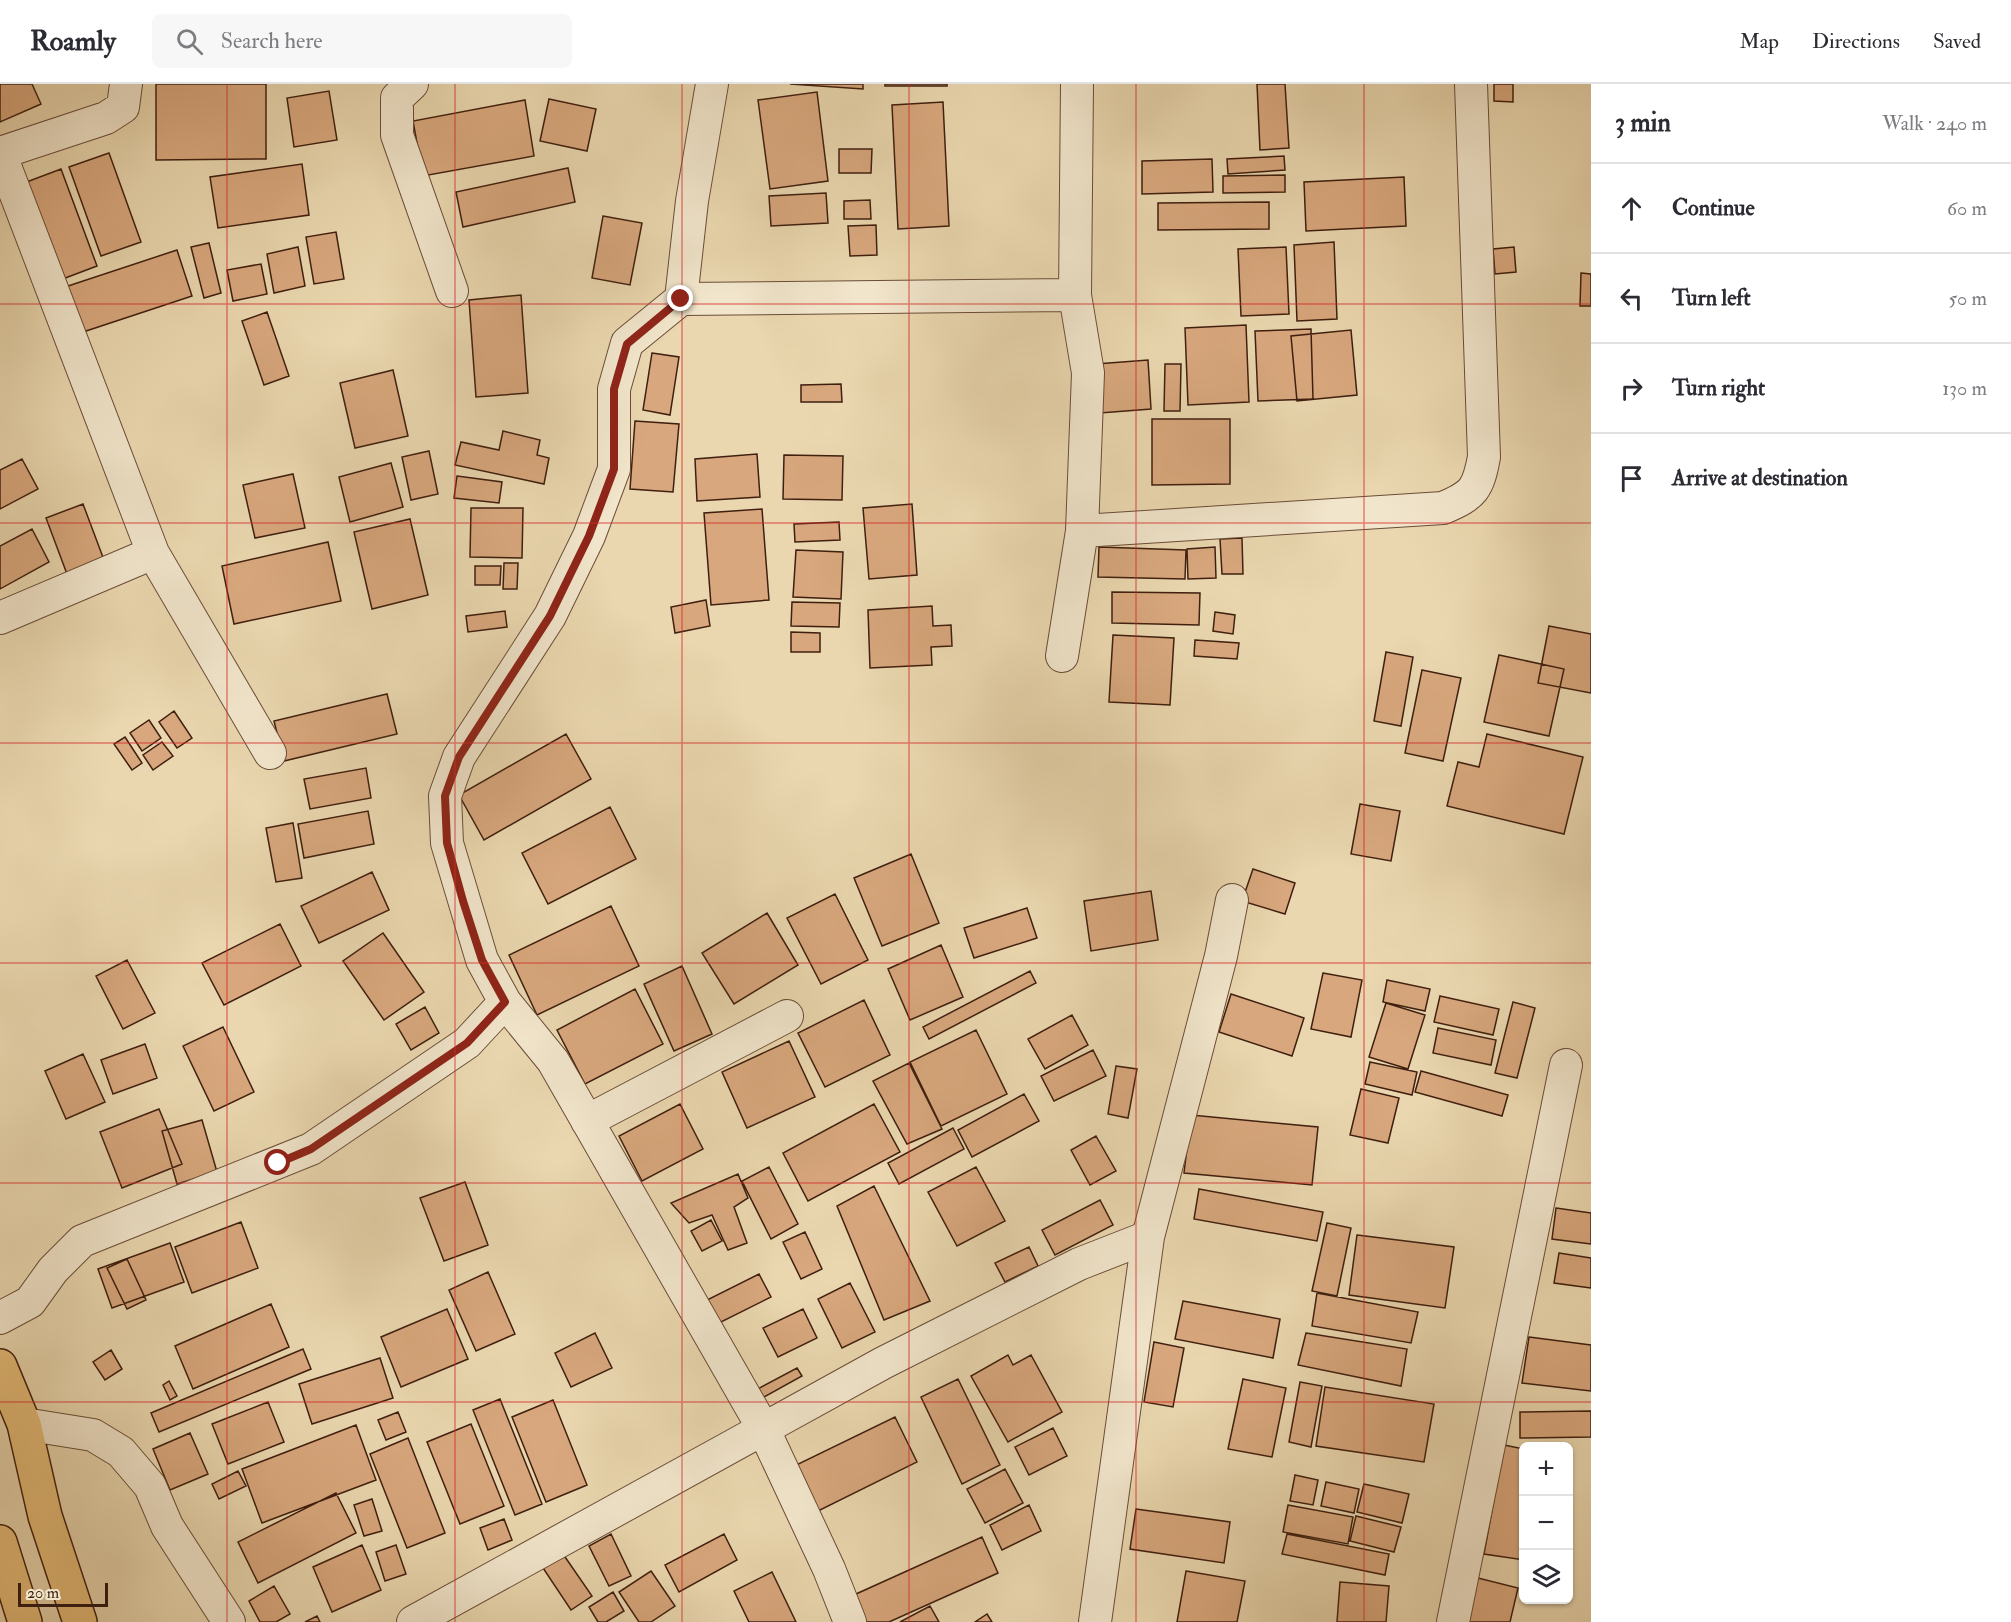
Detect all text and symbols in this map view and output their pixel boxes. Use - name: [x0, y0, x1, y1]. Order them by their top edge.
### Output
- search box: [152, 14, 572, 68]
- text: Roamly: [30, 24, 116, 59]
- icon: search: [173, 25, 206, 58]
- text: Search here: [221, 27, 323, 55]
- text: Map: [1739, 28, 1779, 55]
- text: Directions: [1812, 28, 1900, 55]
- text: Saved: [1933, 28, 1981, 55]
- text: 3 min: [1615, 107, 1671, 139]
- text: Walk · 240 m: [1882, 111, 1987, 136]
- icon: ahead: [1615, 192, 1648, 225]
- text: Continue: [1672, 194, 1755, 222]
- text: 60 m: [1947, 196, 1987, 221]
- icon: left: [1615, 282, 1648, 315]
- text: Turn left: [1672, 284, 1751, 312]
- route end: [667, 285, 693, 311]
- text: 50 m: [1948, 286, 1987, 311]
- icon: right: [1615, 372, 1648, 405]
- text: Turn right: [1672, 374, 1765, 402]
- text: 130 m: [1942, 376, 1987, 401]
- icon: arrive: [1615, 462, 1648, 495]
- text: Arrive at destination: [1672, 464, 1848, 492]
- route start: [264, 1149, 290, 1175]
- map controls: [1519, 1442, 1573, 1604]
- button: +: [1519, 1442, 1573, 1496]
- button: −: [1519, 1496, 1573, 1550]
- button: layers: [1519, 1550, 1573, 1604]
- scale bar: [18, 1580, 108, 1608]
- text: 20 m: [27, 1583, 59, 1603]

